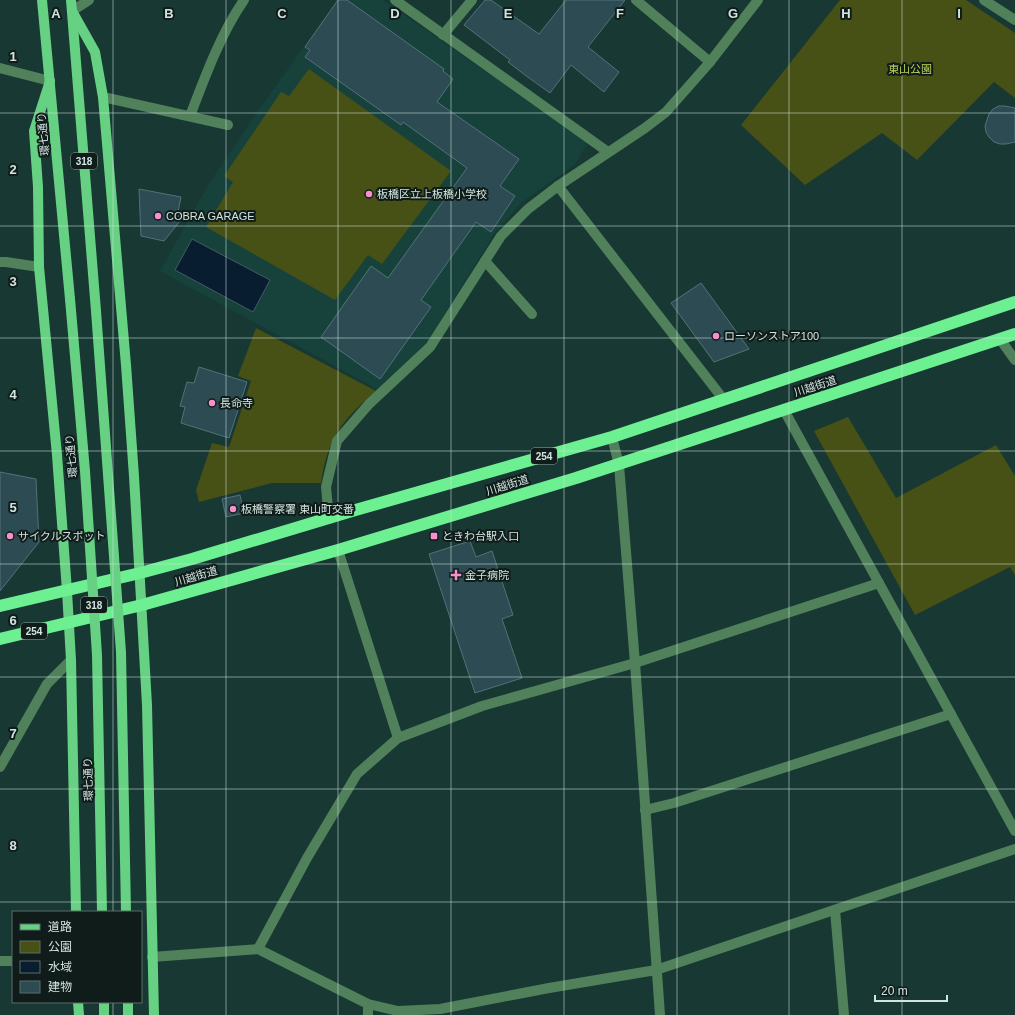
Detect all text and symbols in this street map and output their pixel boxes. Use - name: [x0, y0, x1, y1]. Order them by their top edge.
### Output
- text: A: [51, 6, 61, 21]
- text: B: [164, 6, 174, 21]
- text: C: [277, 6, 287, 21]
- text: D: [390, 6, 400, 21]
- text: E: [504, 6, 513, 21]
- text: F: [616, 6, 624, 21]
- text: G: [728, 6, 738, 21]
- text: H: [841, 6, 851, 21]
- text: I: [957, 6, 961, 21]
- text: 1: [9, 49, 17, 64]
- park label: 東山公園: [888, 63, 932, 75]
- street label: 環七通り: [35, 112, 51, 156]
- road number: 318: [71, 153, 97, 169]
- text: 2: [9, 162, 17, 177]
- place label: 板橋区立上板橋小学校: [377, 188, 487, 200]
- marker: 板橋区立上板橋小学校: [364, 189, 374, 199]
- place label: COBRA GARAGE: [166, 210, 255, 222]
- marker: COBRA GARAGE: [153, 211, 163, 221]
- text: 3: [9, 274, 17, 289]
- place label: ローソンストア100: [724, 330, 819, 342]
- marker: ローソンストア100: [711, 331, 721, 341]
- street label: 川越街道: [792, 373, 838, 399]
- text: 4: [9, 387, 17, 402]
- place label: 長命寺: [220, 397, 253, 409]
- marker: 長命寺: [207, 398, 217, 408]
- street label: 環七通り: [63, 434, 79, 478]
- road number: 254: [531, 448, 557, 464]
- street label: 川越街道: [484, 473, 530, 497]
- text: 5: [9, 500, 17, 515]
- place label: 板橋警察署 東山町交番: [241, 503, 354, 515]
- marker: 板橋警察署 東山町交番: [228, 504, 238, 514]
- place label: サイクルスポット: [18, 530, 105, 542]
- place label: ときわ台駅入口: [442, 530, 519, 542]
- marker: サイクルスポット: [5, 531, 15, 541]
- marker: ときわ台駅入口: [429, 531, 439, 541]
- street label: 川越街道: [173, 564, 219, 588]
- marker: 金子病院: [450, 569, 462, 581]
- place label: 金子病院: [465, 569, 509, 581]
- road number: 318: [81, 597, 107, 613]
- text: 6: [9, 613, 17, 628]
- road number: 254: [21, 623, 47, 639]
- text: 7: [9, 726, 17, 741]
- street label: 環七通り: [82, 757, 94, 801]
- text: 8: [9, 838, 17, 853]
- legend: [12, 911, 142, 1003]
- text: 道路: [48, 920, 72, 934]
- text: 公園: [48, 940, 72, 954]
- text: 水域: [48, 960, 72, 974]
- scale bar: [875, 977, 947, 1003]
- text: 建物: [48, 980, 72, 994]
- text: 20 m: [881, 984, 908, 998]

